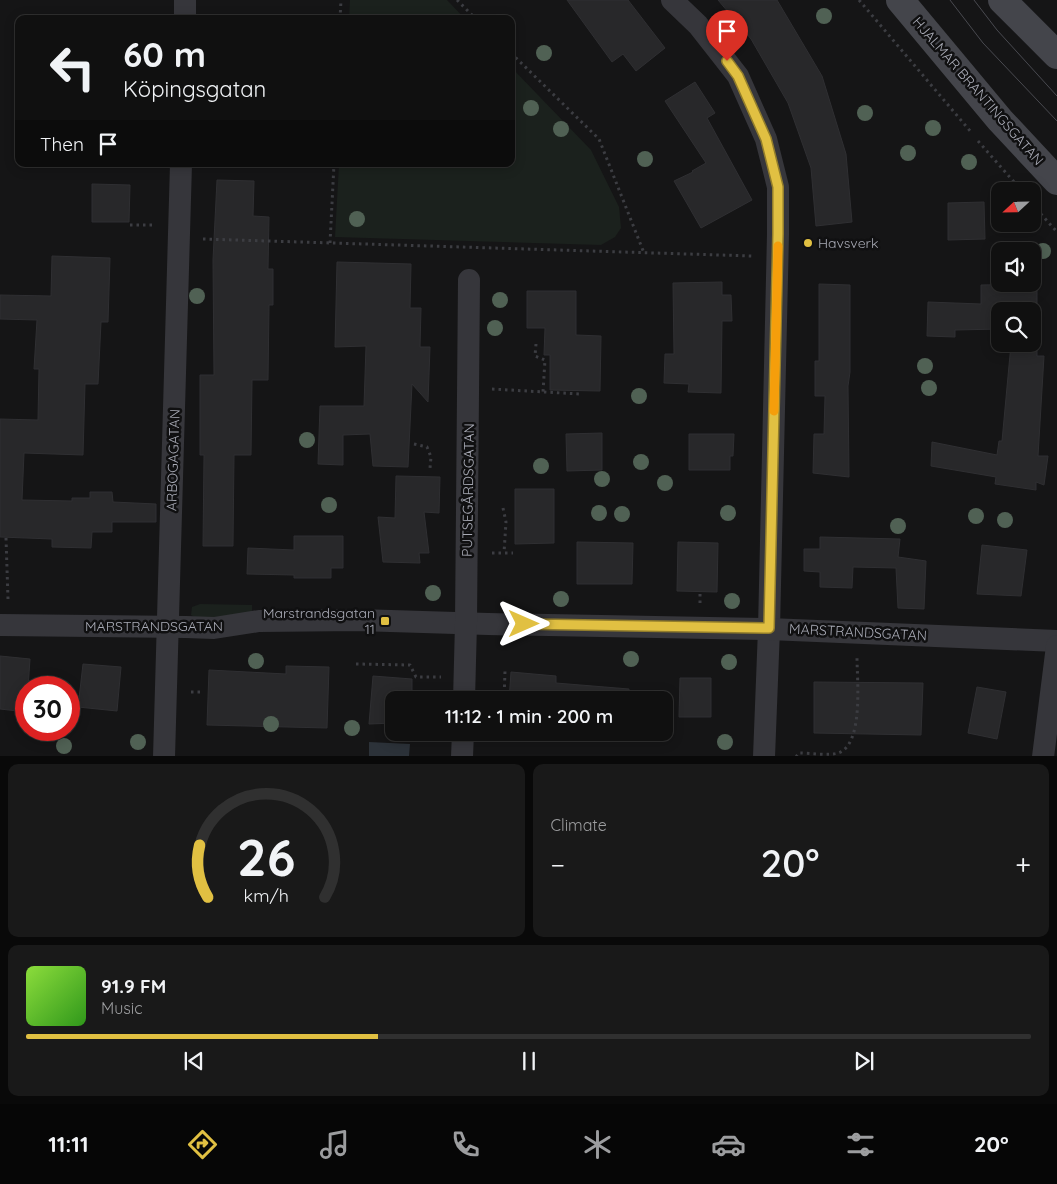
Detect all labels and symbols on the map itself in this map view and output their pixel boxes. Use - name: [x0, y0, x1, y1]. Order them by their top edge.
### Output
- pin: [706, 10, 748, 61]
- street label: HJALMAR BRANTINGSGATAN: [909, 13, 1047, 169]
- north arrow: [991, 182, 1041, 232]
- place label: Havsverk: [818, 234, 878, 252]
- marker: Havsverk: [802, 237, 814, 249]
- street label: ARBOGAGATAN: [162, 409, 184, 511]
- street label: PUTSEGÅRDSGATAN: [458, 423, 478, 557]
- position arrow: [497, 597, 549, 649]
- place label: Marstrandsgatan 11: [263, 604, 375, 638]
- marker: Marstrandsgatan 11: [379, 615, 391, 627]
- street label: MARSTRANDSGATAN: [85, 617, 223, 635]
- street label: MARSTRANDSGATAN: [789, 619, 927, 645]
- speed limit sign: 30: [15, 676, 80, 741]

